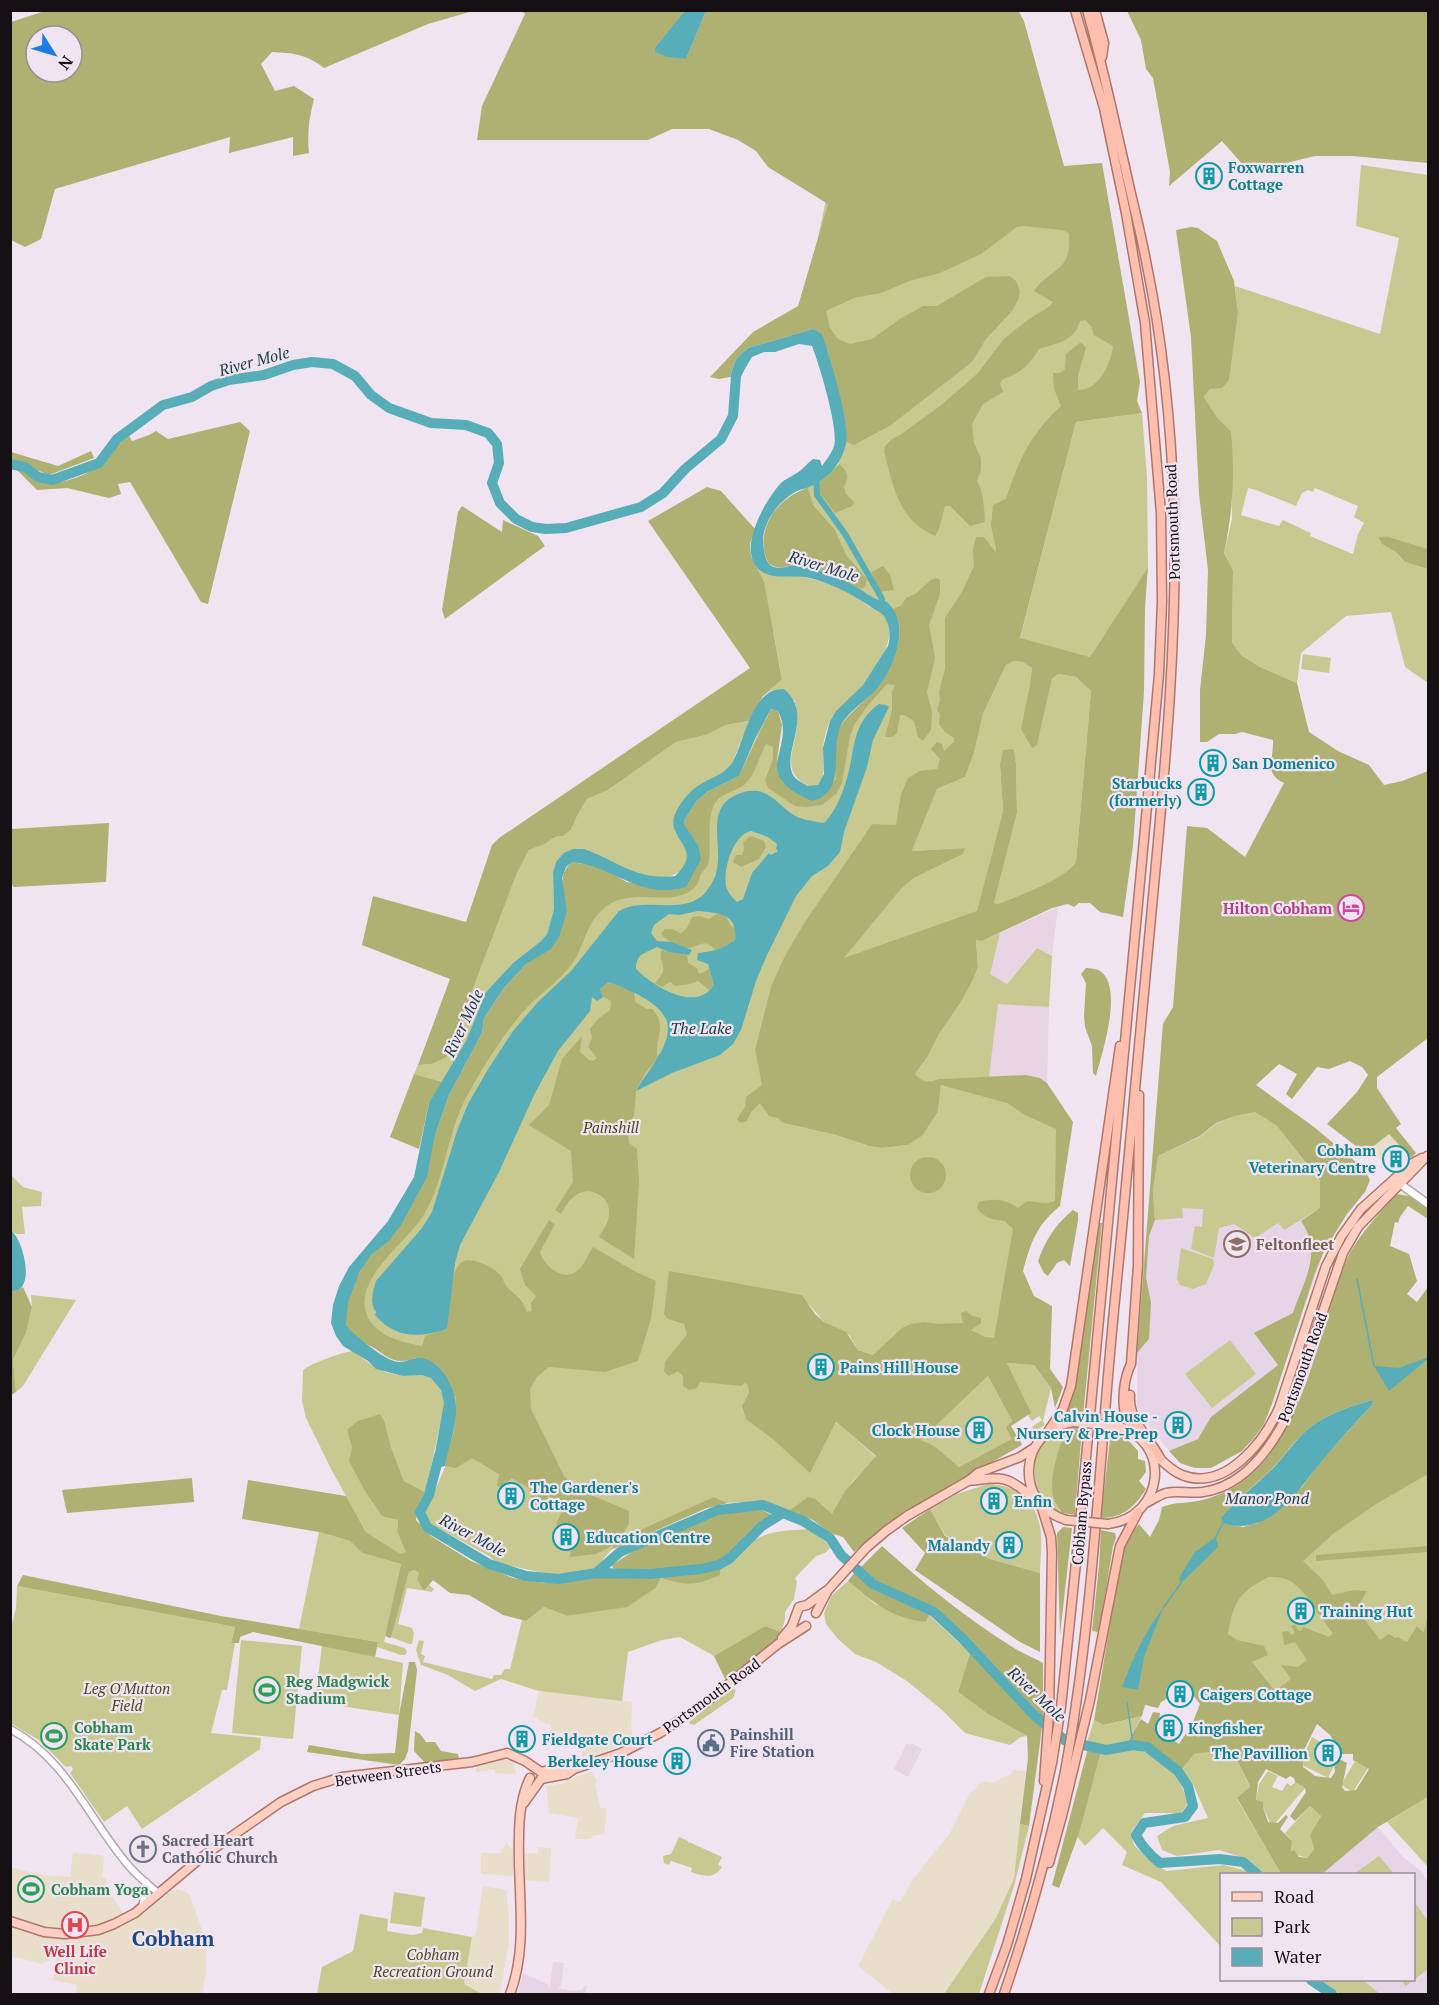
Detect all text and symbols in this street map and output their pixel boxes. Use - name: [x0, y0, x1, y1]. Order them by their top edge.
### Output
- north arrow: [24, 24, 84, 84]
- text: N: [54, 52, 78, 74]
- place label: Foxwarren Cottage: [1228, 157, 1305, 194]
- building icon: Foxwarren Cottage: [1194, 161, 1224, 191]
- water label: River Mole: [215, 341, 292, 381]
- street label: Portsmouth Road: [1160, 464, 1184, 580]
- water label: River Mole: [785, 545, 862, 587]
- building icon: San Domenico: [1198, 748, 1228, 778]
- place label: San Domenico: [1232, 753, 1335, 773]
- place label: Starbucks (formerly): [1109, 773, 1182, 810]
- building icon: Starbucks (formerly): [1186, 777, 1216, 807]
- hotel icon: Hilton Cobham: [1336, 893, 1366, 923]
- place label: Hilton Cobham: [1223, 898, 1332, 918]
- water label: River Mole: [437, 986, 488, 1061]
- water label: The Lake: [670, 1017, 732, 1039]
- park label: Painshill: [582, 1117, 640, 1137]
- place label: Cobham Veterinary Centre: [1249, 1140, 1376, 1177]
- building icon: Cobham Veterinary Centre: [1381, 1144, 1411, 1174]
- school or university icon: Feltonfleet: [1222, 1229, 1252, 1259]
- place label: Feltonfleet: [1256, 1234, 1334, 1254]
- street label: Portsmouth Road: [1273, 1309, 1331, 1425]
- building icon: Pains Hill House: [806, 1352, 836, 1382]
- place label: Pains Hill House: [840, 1357, 958, 1377]
- place label: Calvin House - Nursery & Pre-Prep: [1017, 1406, 1158, 1443]
- building icon: Calvin House - Nursery & Pre-Prep: [1163, 1410, 1193, 1440]
- building icon: Clock House: [964, 1415, 994, 1445]
- place label: Clock House: [872, 1420, 960, 1440]
- street label: Cobham Bypass: [1066, 1460, 1096, 1566]
- place label: The Gardener's Cottage: [530, 1477, 639, 1514]
- building icon: The Gardener's Cottage: [496, 1481, 526, 1511]
- building icon: Enfin: [979, 1486, 1009, 1516]
- water label: Manor Pond: [1224, 1487, 1309, 1509]
- place label: Enfin: [1014, 1491, 1053, 1511]
- water label: River Mole: [435, 1508, 510, 1562]
- building icon: Education Centre: [551, 1522, 581, 1552]
- place label: Education Centre: [586, 1527, 710, 1547]
- building icon: Malandy: [994, 1530, 1024, 1560]
- place label: Malandy: [928, 1535, 991, 1555]
- building icon: Training Hut: [1286, 1596, 1316, 1626]
- place label: Training Hut: [1320, 1601, 1413, 1621]
- street label: Portsmouth Road: [658, 1653, 764, 1737]
- water label: River Mole: [1002, 1661, 1071, 1727]
- place label: Reg Madgwick Stadium: [286, 1671, 389, 1708]
- sports icon: Reg Madgwick Stadium: [252, 1675, 282, 1705]
- park label: Leg O'Mutton Field: [83, 1678, 170, 1715]
- building icon: Caigers Cottage: [1165, 1679, 1195, 1709]
- place label: Caigers Cottage: [1200, 1684, 1312, 1704]
- building icon: Kingfisher: [1154, 1713, 1184, 1743]
- place label: Cobham Skate Park: [74, 1717, 151, 1754]
- place label: Kingfisher: [1188, 1718, 1263, 1738]
- sports icon: Cobham Skate Park: [39, 1721, 69, 1751]
- building icon: Fieldgate Court: [507, 1724, 537, 1754]
- place label: Painshill Fire Station: [730, 1724, 815, 1761]
- public building icon: Painshill Fire Station: [696, 1728, 726, 1758]
- place label: Fieldgate Court: [542, 1729, 653, 1749]
- building icon: The Pavillion: [1313, 1738, 1343, 1768]
- place label: The Pavillion: [1212, 1743, 1308, 1763]
- building icon: Berkeley House: [662, 1746, 692, 1776]
- place label: Berkeley House: [548, 1751, 658, 1771]
- street label: Between Streets: [334, 1756, 442, 1790]
- place label: Sacred Heart Catholic Church: [162, 1830, 278, 1867]
- church icon: Sacred Heart Catholic Church: [128, 1834, 158, 1864]
- legend: [1220, 1873, 1415, 1981]
- sports icon: Cobham Yoga: [16, 1874, 46, 1904]
- place label: Cobham Yoga: [51, 1879, 149, 1899]
- text: Road: [1274, 1884, 1314, 1908]
- hospital icon: Well Life Clinic: [60, 1910, 90, 1940]
- text: Park: [1274, 1914, 1311, 1938]
- district label: Cobham: [132, 1924, 215, 1952]
- place label: Well Life Clinic: [43, 1941, 107, 1978]
- park label: Cobham Recreation Ground: [372, 1944, 494, 1981]
- text: Water: [1274, 1944, 1321, 1968]

